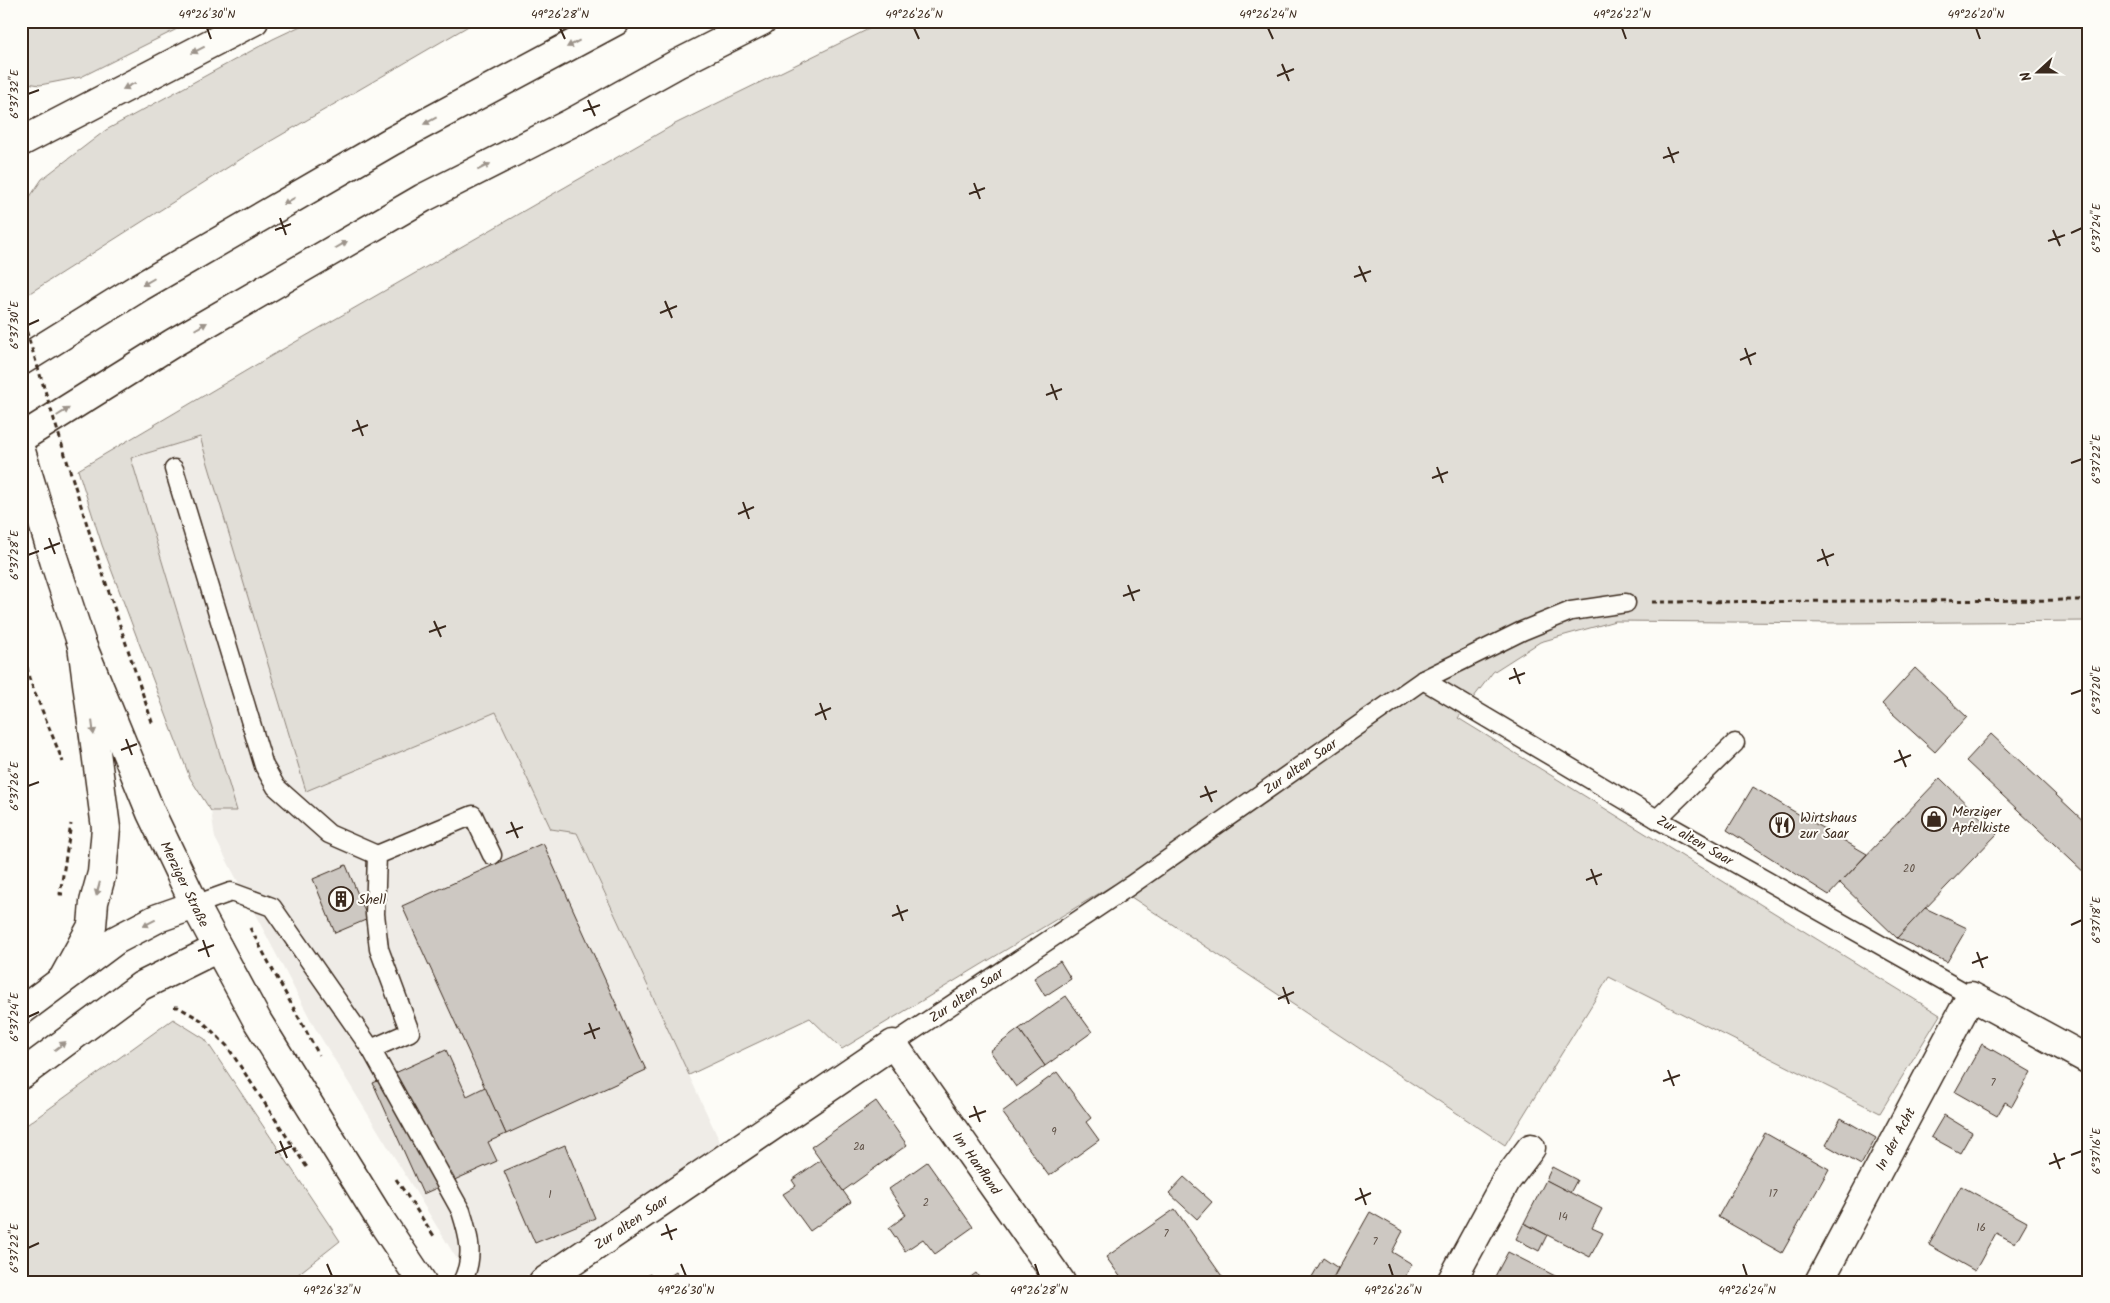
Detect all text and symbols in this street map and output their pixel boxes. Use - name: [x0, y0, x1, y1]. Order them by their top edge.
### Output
- text: 49°26'30"N: [179, 5, 235, 24]
- text: 49°26'28"N: [531, 5, 589, 24]
- text: 49°26'26"N: [885, 5, 943, 24]
- text: 49°26'24"N: [1239, 5, 1297, 24]
- text: 49°26'22"N: [1593, 5, 1651, 24]
- text: 49°26'20"N: [1948, 5, 2005, 24]
- one-way arrow: [566, 40, 581, 48]
- one-way arrow: [190, 46, 205, 54]
- north arrow: [2012, 48, 2062, 98]
- text: 6°37'32"E: [5, 68, 24, 119]
- text: N: [2015, 68, 2039, 84]
- one-way arrow: [122, 82, 136, 90]
- one-way arrow: [423, 117, 437, 125]
- one-way arrow: [477, 163, 491, 171]
- one-way arrow: [281, 197, 296, 205]
- text: 6°37'24"E: [2087, 202, 2106, 253]
- one-way arrow: [334, 241, 349, 249]
- one-way arrow: [142, 278, 155, 287]
- text: 6°37'30"E: [5, 300, 24, 349]
- one-way arrow: [194, 322, 207, 331]
- one-way arrow: [56, 407, 69, 416]
- text: 6°37'22"E: [2087, 433, 2106, 484]
- text: 6°37'28"E: [5, 529, 24, 580]
- text: 6°37'20"E: [2087, 665, 2106, 714]
- one-way arrow: [89, 720, 97, 736]
- street label: Zur alten Saar: [1259, 732, 1343, 800]
- text: 6°37'26"E: [5, 760, 24, 811]
- place label: Merziger Apfelkiste: [1952, 801, 2010, 839]
- shop icon: Merziger Apfelkiste: [1921, 806, 1947, 832]
- place label: Wirtshaus zur Saar: [1800, 807, 1857, 845]
- street label: Zur alten Saar: [1652, 810, 1738, 872]
- restaurant icon: Wirtshaus zur Saar: [1769, 812, 1795, 838]
- street label: Merziger Straße: [154, 838, 215, 932]
- house number: 20: [1903, 860, 1915, 878]
- one-way arrow: [93, 882, 101, 897]
- building icon: Shell: [328, 886, 354, 912]
- place label: Shell: [358, 889, 387, 911]
- text: 6°37'18"E: [2087, 896, 2106, 943]
- one-way arrow: [142, 919, 157, 927]
- street label: Zur alten Saar: [925, 962, 1009, 1029]
- text: 6°37'24"E: [5, 991, 24, 1042]
- one-way arrow: [53, 1040, 66, 1051]
- house number: 7: [1990, 1074, 1996, 1092]
- street label: In der Acht: [1870, 1104, 1922, 1175]
- house number: 9: [1051, 1123, 1057, 1141]
- street label: Im Hanfland: [946, 1127, 1007, 1201]
- text: 6°37'16"E: [2087, 1127, 2106, 1174]
- house number: 2a: [853, 1138, 865, 1156]
- house number: 17: [1769, 1185, 1778, 1203]
- house number: 1: [548, 1186, 552, 1204]
- street label: Zur alten Saar: [590, 1189, 674, 1256]
- house number: 2: [923, 1194, 929, 1212]
- house number: 14: [1558, 1208, 1568, 1226]
- house number: 16: [1976, 1219, 1986, 1237]
- text: 6°37'22"E: [5, 1222, 24, 1273]
- house number: 7: [1163, 1225, 1169, 1243]
- house number: 7: [1372, 1233, 1378, 1251]
- text: 49°26'32"N: [303, 1281, 361, 1300]
- text: 49°26'30"N: [658, 1281, 714, 1300]
- text: 49°26'28"N: [1010, 1281, 1068, 1300]
- text: 49°26'26"N: [1364, 1281, 1422, 1300]
- text: 49°26'24"N: [1718, 1281, 1776, 1300]

